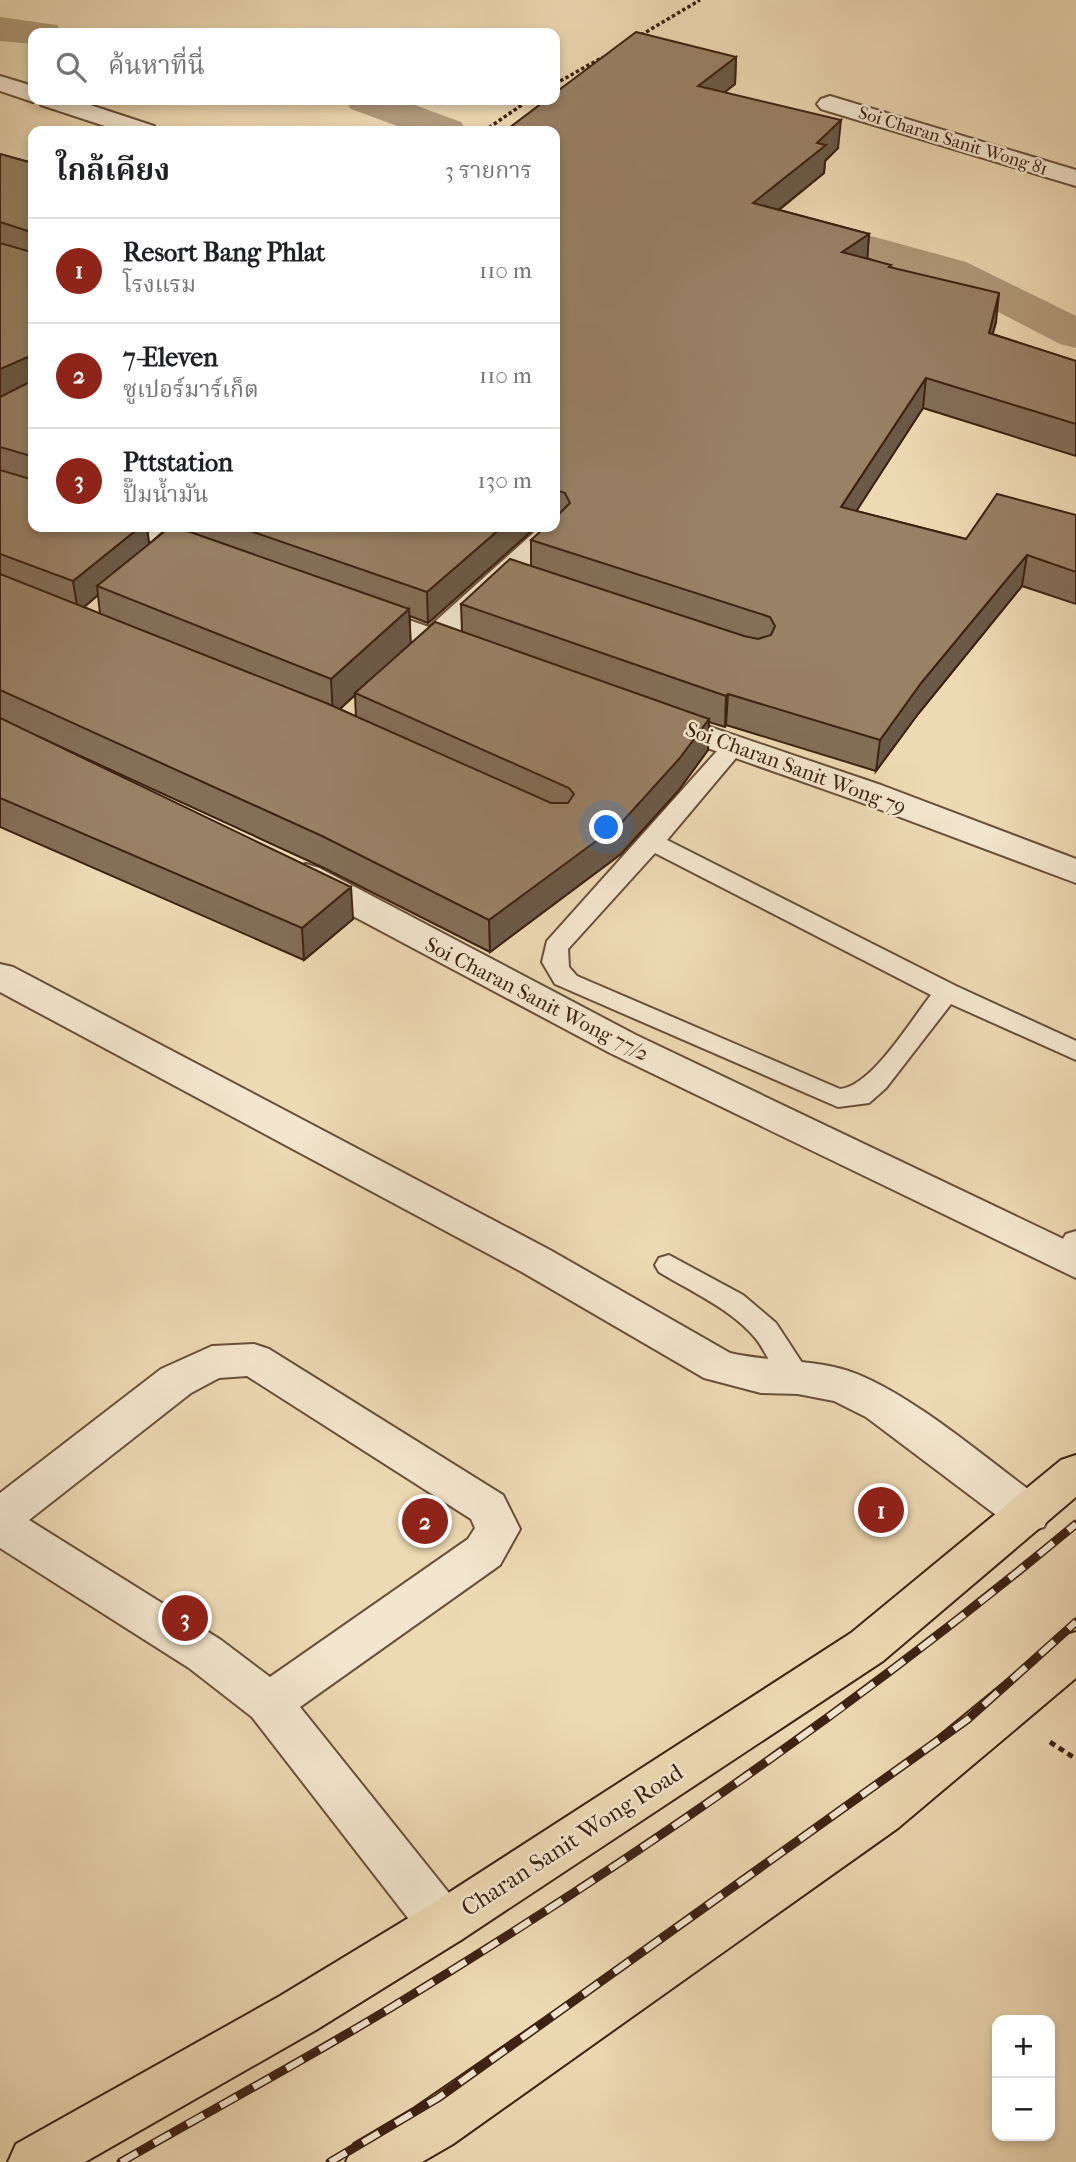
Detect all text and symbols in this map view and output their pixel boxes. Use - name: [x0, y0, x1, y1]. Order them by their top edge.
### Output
- search box: [28, 28, 560, 105]
- icon: search: [52, 48, 90, 86]
- text: ค้นหาที่นี่: [108, 50, 205, 81]
- street label: Soi Charan Sanit Wong 81: [856, 102, 1050, 180]
- text: ใกล้เคียง: [56, 153, 170, 188]
- text: 3 รายการ: [444, 157, 532, 184]
- text: Resort Bang Phlat: [123, 237, 325, 268]
- text: 1: [75, 257, 83, 284]
- text: 110 m: [479, 257, 532, 284]
- text: โรงแรม: [123, 271, 196, 298]
- text: 7-Eleven: [123, 342, 218, 373]
- text: 2: [73, 362, 85, 389]
- text: 110 m: [479, 362, 532, 389]
- text: ซูเปอร์มาร์เก็ต: [123, 376, 259, 403]
- text: Pttstation: [123, 447, 233, 478]
- text: 3: [74, 467, 84, 494]
- text: 130 m: [478, 467, 532, 494]
- text: ปั๊มน้ำมัน: [123, 481, 208, 508]
- street label: Soi Charan Sanit Wong 79: [683, 717, 909, 819]
- your location: [589, 810, 623, 844]
- street label: Soi Charan Sanit Wong 77/2: [421, 932, 653, 1066]
- pin: 1: [858, 1484, 904, 1536]
- pin: 2: [402, 1495, 448, 1547]
- pin: 3: [162, 1592, 208, 1644]
- street label: Charan Sanit Wong Road: [456, 1757, 689, 1922]
- map controls: [992, 2015, 1055, 2141]
- button: +: [992, 2015, 1055, 2078]
- button: −: [992, 2078, 1055, 2141]

